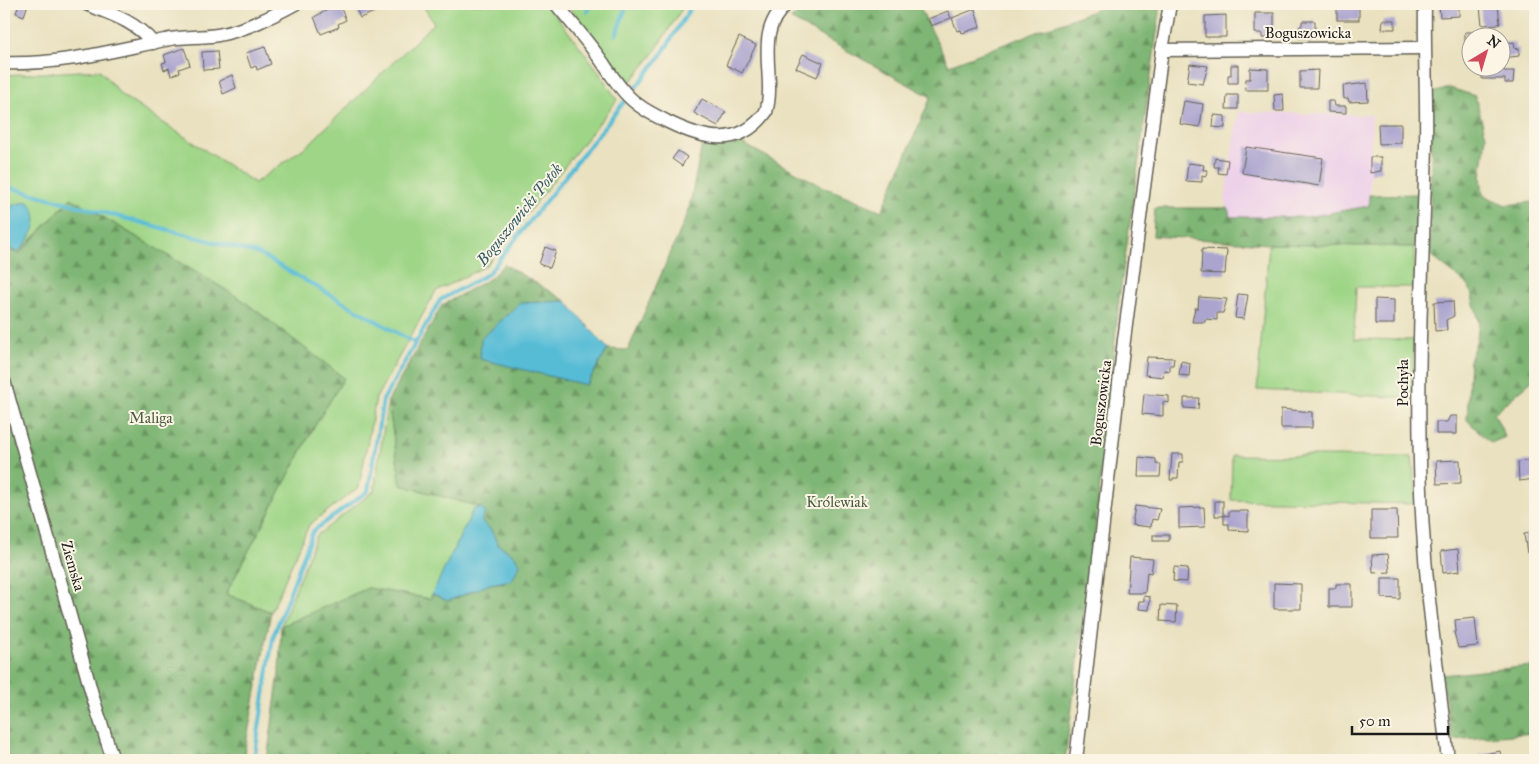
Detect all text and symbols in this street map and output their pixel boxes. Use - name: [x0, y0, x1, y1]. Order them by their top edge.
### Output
- street label: Boguszowicka: [1265, 24, 1352, 42]
- north arrow: [1462, 28, 1512, 78]
- text: N: [1484, 32, 1504, 53]
- water label: Boguszowicki Potok: [472, 159, 566, 270]
- street label: Boguszowicka: [1087, 358, 1115, 447]
- street label: Pochyła: [1394, 359, 1412, 407]
- park label: Maliga: [129, 409, 173, 427]
- park label: Królewiak: [806, 493, 868, 511]
- street label: Ziemska: [57, 539, 89, 594]
- scale bar: [1352, 704, 1448, 736]
- text: 50 m: [1359, 712, 1391, 730]

